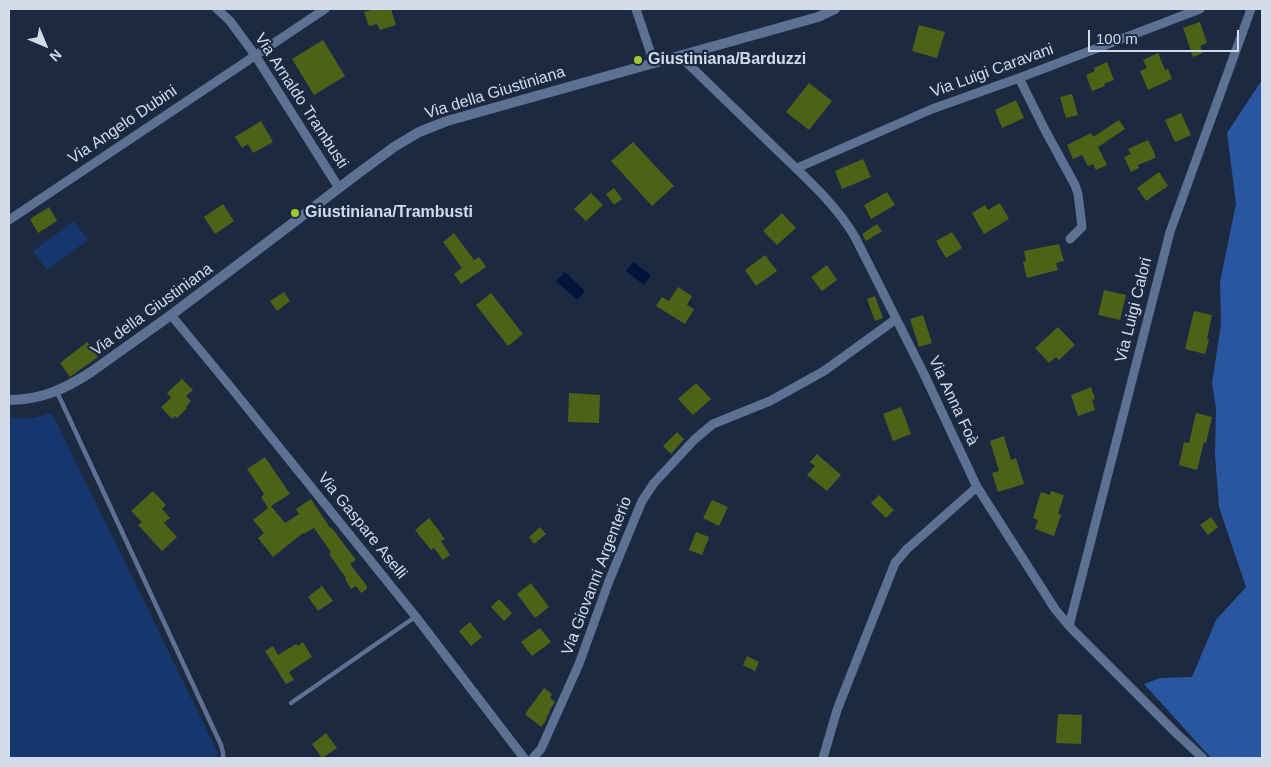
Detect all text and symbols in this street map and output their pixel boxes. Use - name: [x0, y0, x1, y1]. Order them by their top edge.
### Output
- north arrow: [20, 20, 70, 70]
- scale bar: [1091, 20, 1242, 52]
- street label: Via Arnaldo Trambusti: [250, 30, 352, 172]
- text: 100 m: [1096, 30, 1138, 47]
- street label: Via Luigi Caravani: [928, 40, 1056, 102]
- text: N: [46, 46, 65, 65]
- place label: Giustiniana/Barduzzi: [648, 50, 806, 70]
- marker: Giustiniana/Barduzzi: [632, 54, 644, 66]
- street label: Via della Giustiniana: [423, 63, 567, 123]
- street label: Via Angelo Dubini: [65, 82, 181, 168]
- place label: Giustiniana/Trambusti: [305, 203, 473, 223]
- marker: Giustiniana/Trambusti: [289, 207, 301, 219]
- street label: Via Luigi Calori: [1112, 256, 1156, 364]
- street label: Via della Giustiniana: [87, 259, 217, 361]
- street label: Via Anna Foà: [924, 353, 982, 449]
- street label: Via Gaspare Aselli: [313, 469, 411, 583]
- street label: Via Giovanni Argenterio: [558, 494, 636, 658]

